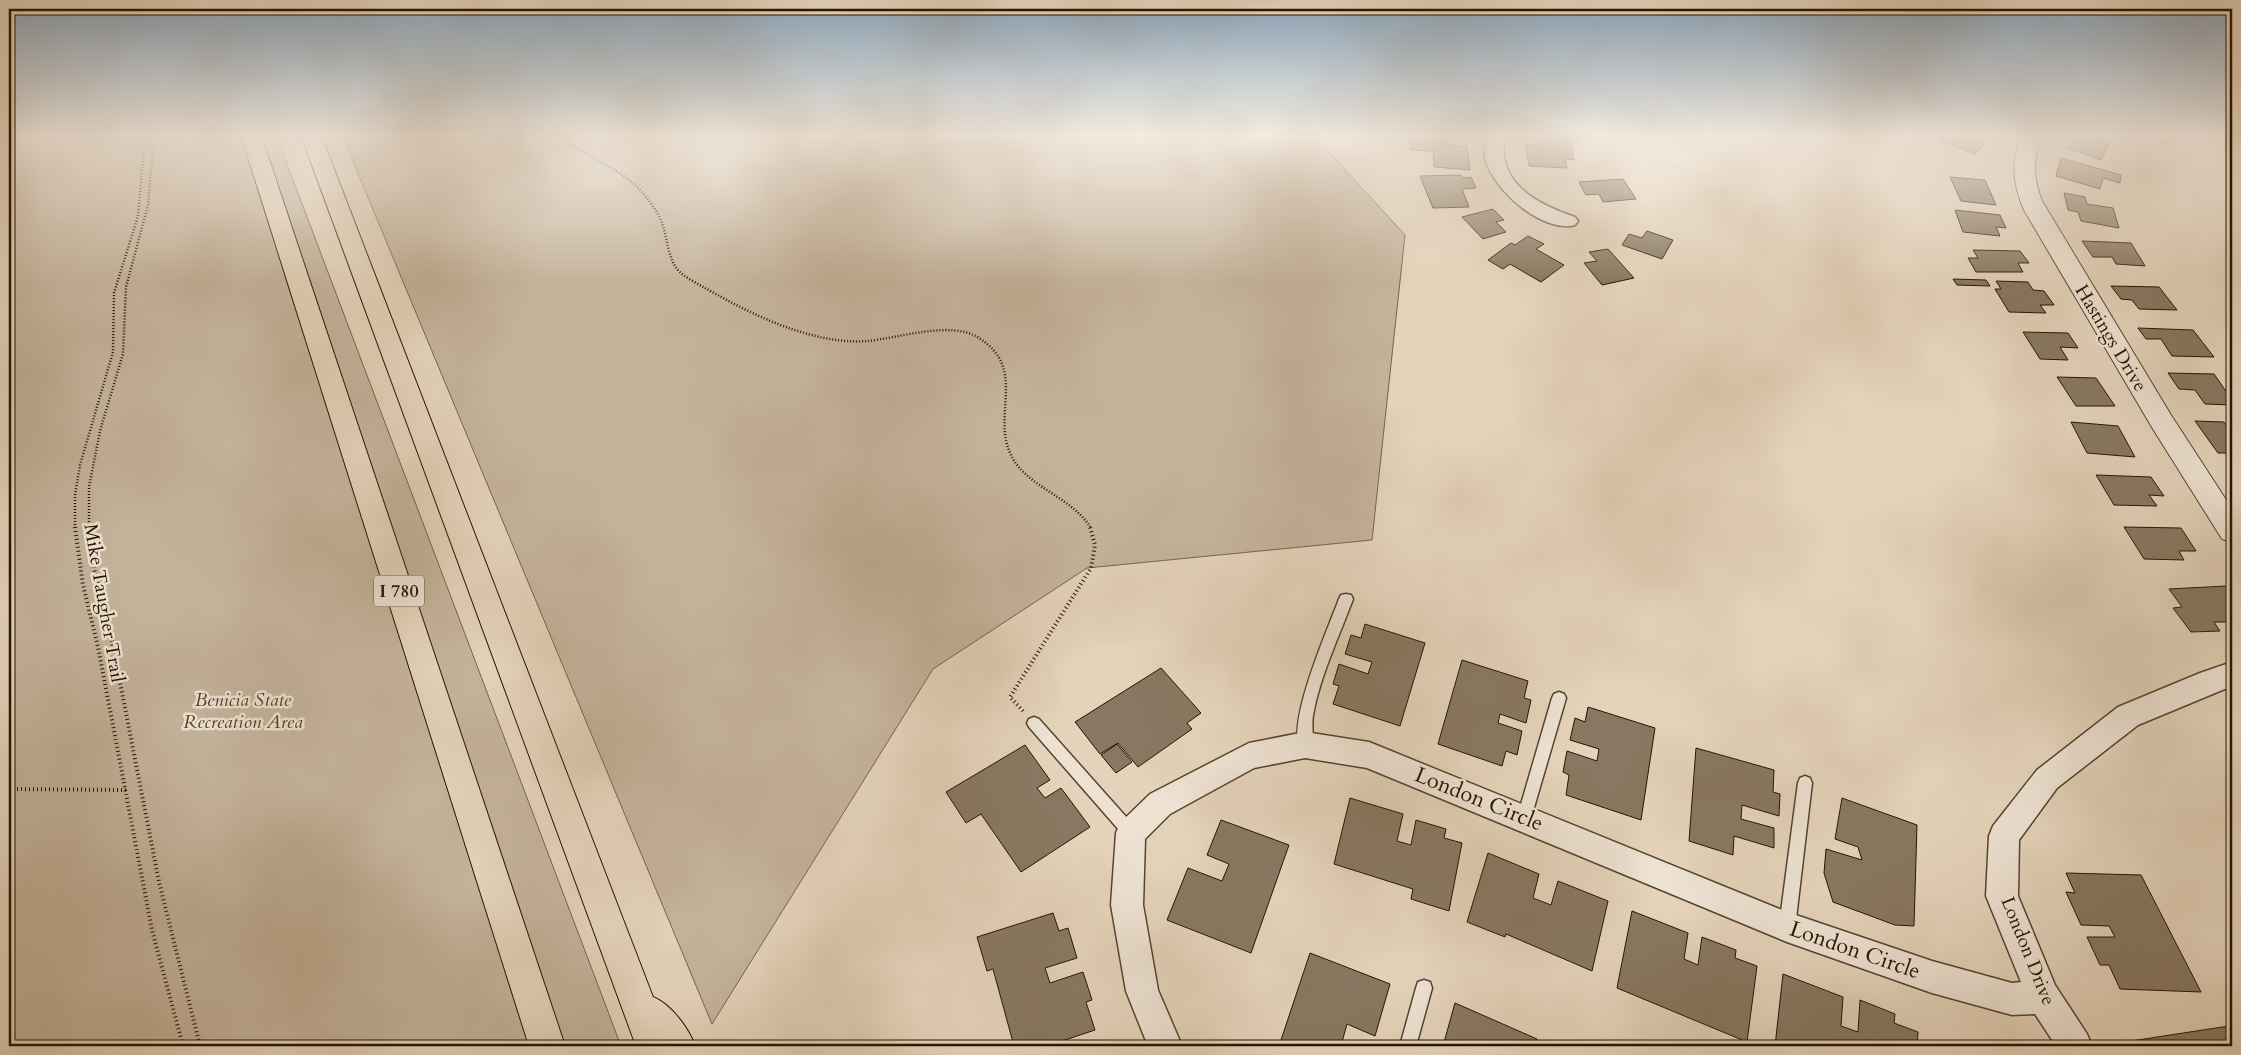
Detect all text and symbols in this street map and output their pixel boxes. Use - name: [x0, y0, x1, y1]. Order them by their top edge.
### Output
- street label: Hastings Drive: [2069, 280, 2153, 396]
- street label: Mike Taugher Trail: [77, 522, 131, 685]
- road number: I 780: [374, 576, 424, 606]
- park label: Benicia State Recreation Area: [183, 687, 303, 735]
- street label: London Circle: [1410, 760, 1548, 838]
- street label: London Drive: [1994, 893, 2062, 1009]
- street label: London Circle: [1786, 914, 1924, 986]

